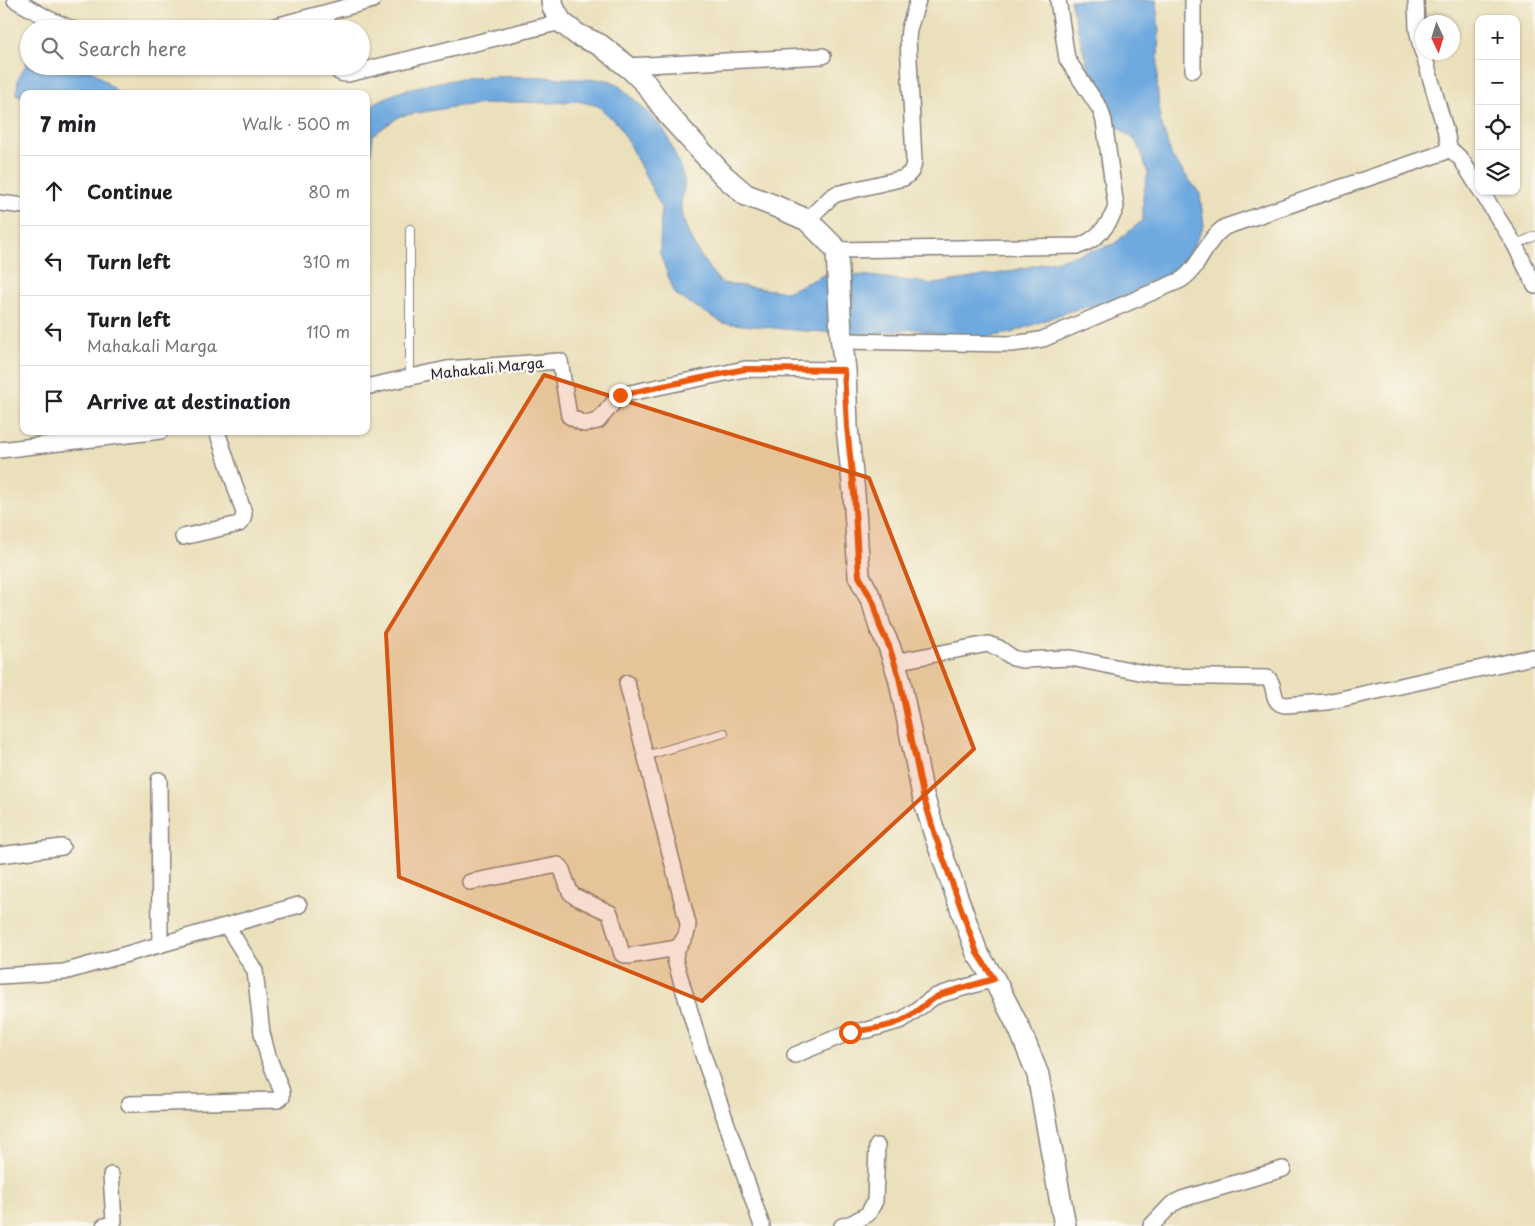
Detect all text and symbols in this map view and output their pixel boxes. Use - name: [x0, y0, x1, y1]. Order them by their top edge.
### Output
- north arrow: [1415, 15, 1460, 60]
- map controls: [1475, 15, 1520, 195]
- button: +: [1475, 15, 1520, 60]
- search box: [20, 20, 370, 75]
- icon: search: [38, 34, 66, 62]
- text: Search here: [78, 34, 187, 62]
- button: −: [1475, 60, 1520, 105]
- button: locate: [1475, 105, 1520, 150]
- text: 7 min: [40, 107, 96, 139]
- text: Walk · 500 m: [242, 111, 350, 135]
- button: layers: [1475, 150, 1520, 195]
- icon: ahead: [40, 177, 68, 205]
- text: Continue: [87, 177, 173, 205]
- text: 80 m: [308, 179, 350, 203]
- icon: left: [40, 247, 68, 275]
- text: Turn left: [87, 247, 171, 275]
- text: 310 m: [302, 249, 350, 273]
- text: Turn left: [87, 305, 171, 333]
- icon: left: [40, 317, 68, 345]
- text: 110 m: [307, 319, 350, 343]
- text: Mahakali Marga: [87, 333, 217, 357]
- street label: Mahakali Marga: [429, 352, 545, 384]
- route end: [609, 384, 632, 407]
- icon: arrive: [40, 387, 68, 415]
- text: Arrive at destination: [87, 387, 291, 415]
- route start: [839, 1021, 862, 1044]

